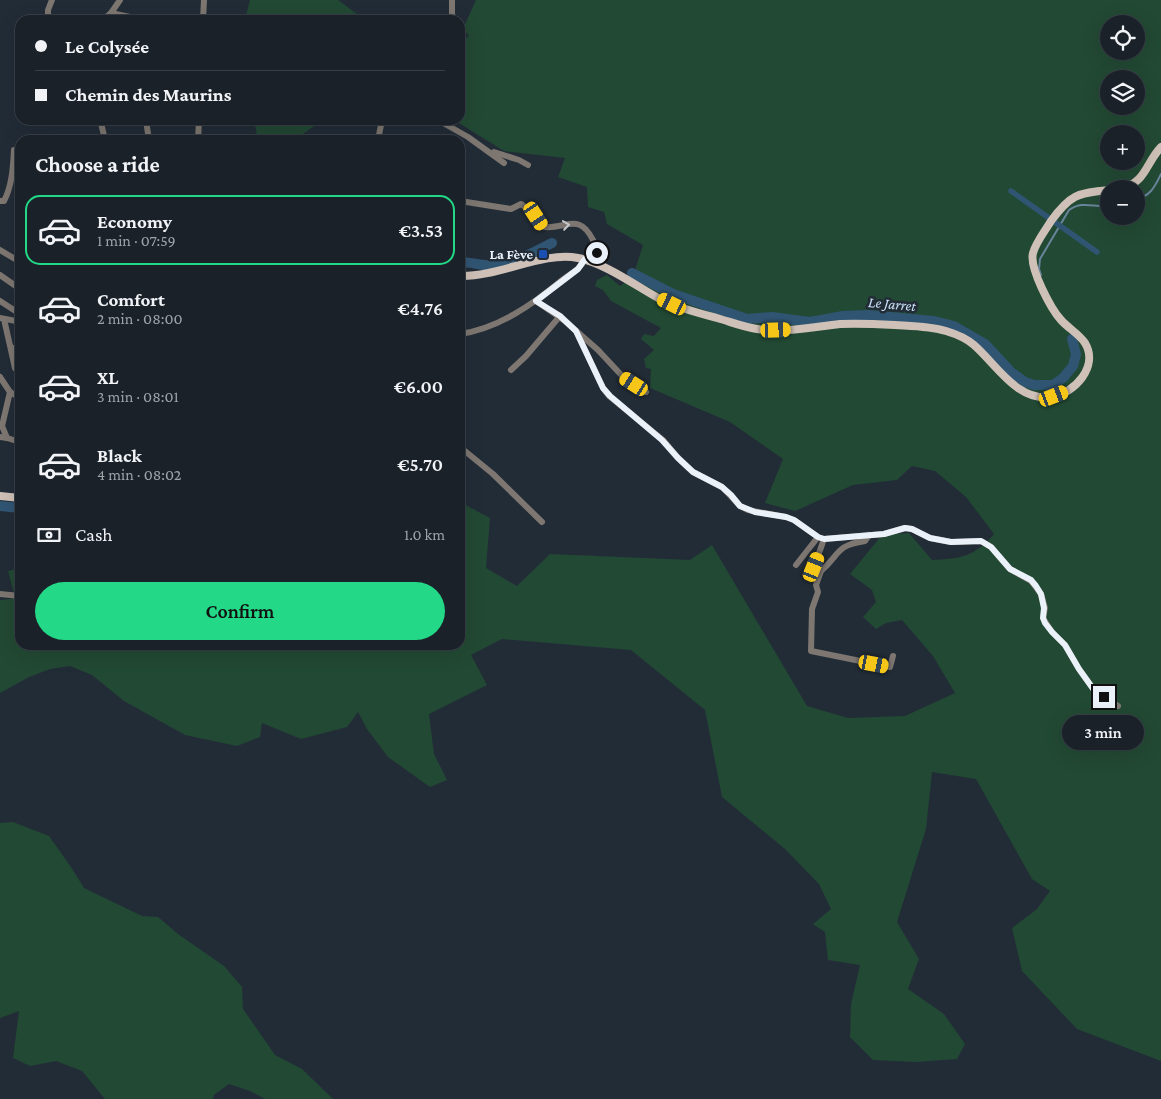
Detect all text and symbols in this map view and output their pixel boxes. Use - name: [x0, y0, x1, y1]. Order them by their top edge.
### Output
- map controls: [1100, 15, 1145, 225]
- button: locate: [1100, 15, 1145, 60]
- text: Le Colysée: [65, 36, 149, 57]
- button: layers: [1100, 70, 1145, 115]
- text: Chemin des Maurins: [65, 84, 231, 105]
- button: +: [1100, 125, 1145, 170]
- text: Choose a ride: [35, 152, 160, 177]
- button: −: [1100, 180, 1145, 225]
- car: [521, 199, 550, 233]
- icon: car: [37, 208, 82, 253]
- text: Economy: [97, 211, 172, 232]
- text: €3.53: [399, 220, 443, 241]
- one-way arrow: [562, 220, 571, 230]
- text: 1 min · 07:59: [97, 232, 176, 249]
- route start: [586, 242, 608, 264]
- place label: La Fève: [490, 246, 533, 262]
- marker: La Fève: [537, 248, 549, 260]
- icon: car: [37, 286, 82, 331]
- text: Comfort: [97, 289, 165, 310]
- car: [655, 291, 688, 317]
- water label: Le Jarret: [867, 294, 917, 315]
- text: €4.76: [398, 298, 443, 319]
- text: 2 min · 08:00: [97, 310, 183, 327]
- car: [760, 322, 791, 338]
- icon: car: [37, 364, 82, 409]
- text: XL: [97, 367, 119, 388]
- car: [617, 370, 650, 398]
- text: €6.00: [394, 376, 443, 397]
- car: [1037, 384, 1070, 408]
- text: 3 min · 08:01: [97, 388, 179, 405]
- icon: car: [37, 442, 82, 487]
- text: Black: [97, 445, 142, 466]
- text: €5.70: [397, 454, 443, 475]
- text: 4 min · 08:02: [97, 466, 181, 483]
- icon: cash: [35, 521, 63, 549]
- text: Cash: [75, 524, 113, 545]
- text: 1.0 km: [404, 526, 445, 543]
- car: [801, 550, 826, 584]
- button: Confirm: [35, 582, 445, 640]
- car: [857, 654, 890, 674]
- route end: [1093, 686, 1115, 708]
- callout: 3 min: [1063, 714, 1145, 750]
- text: 3 min: [1084, 724, 1122, 741]

